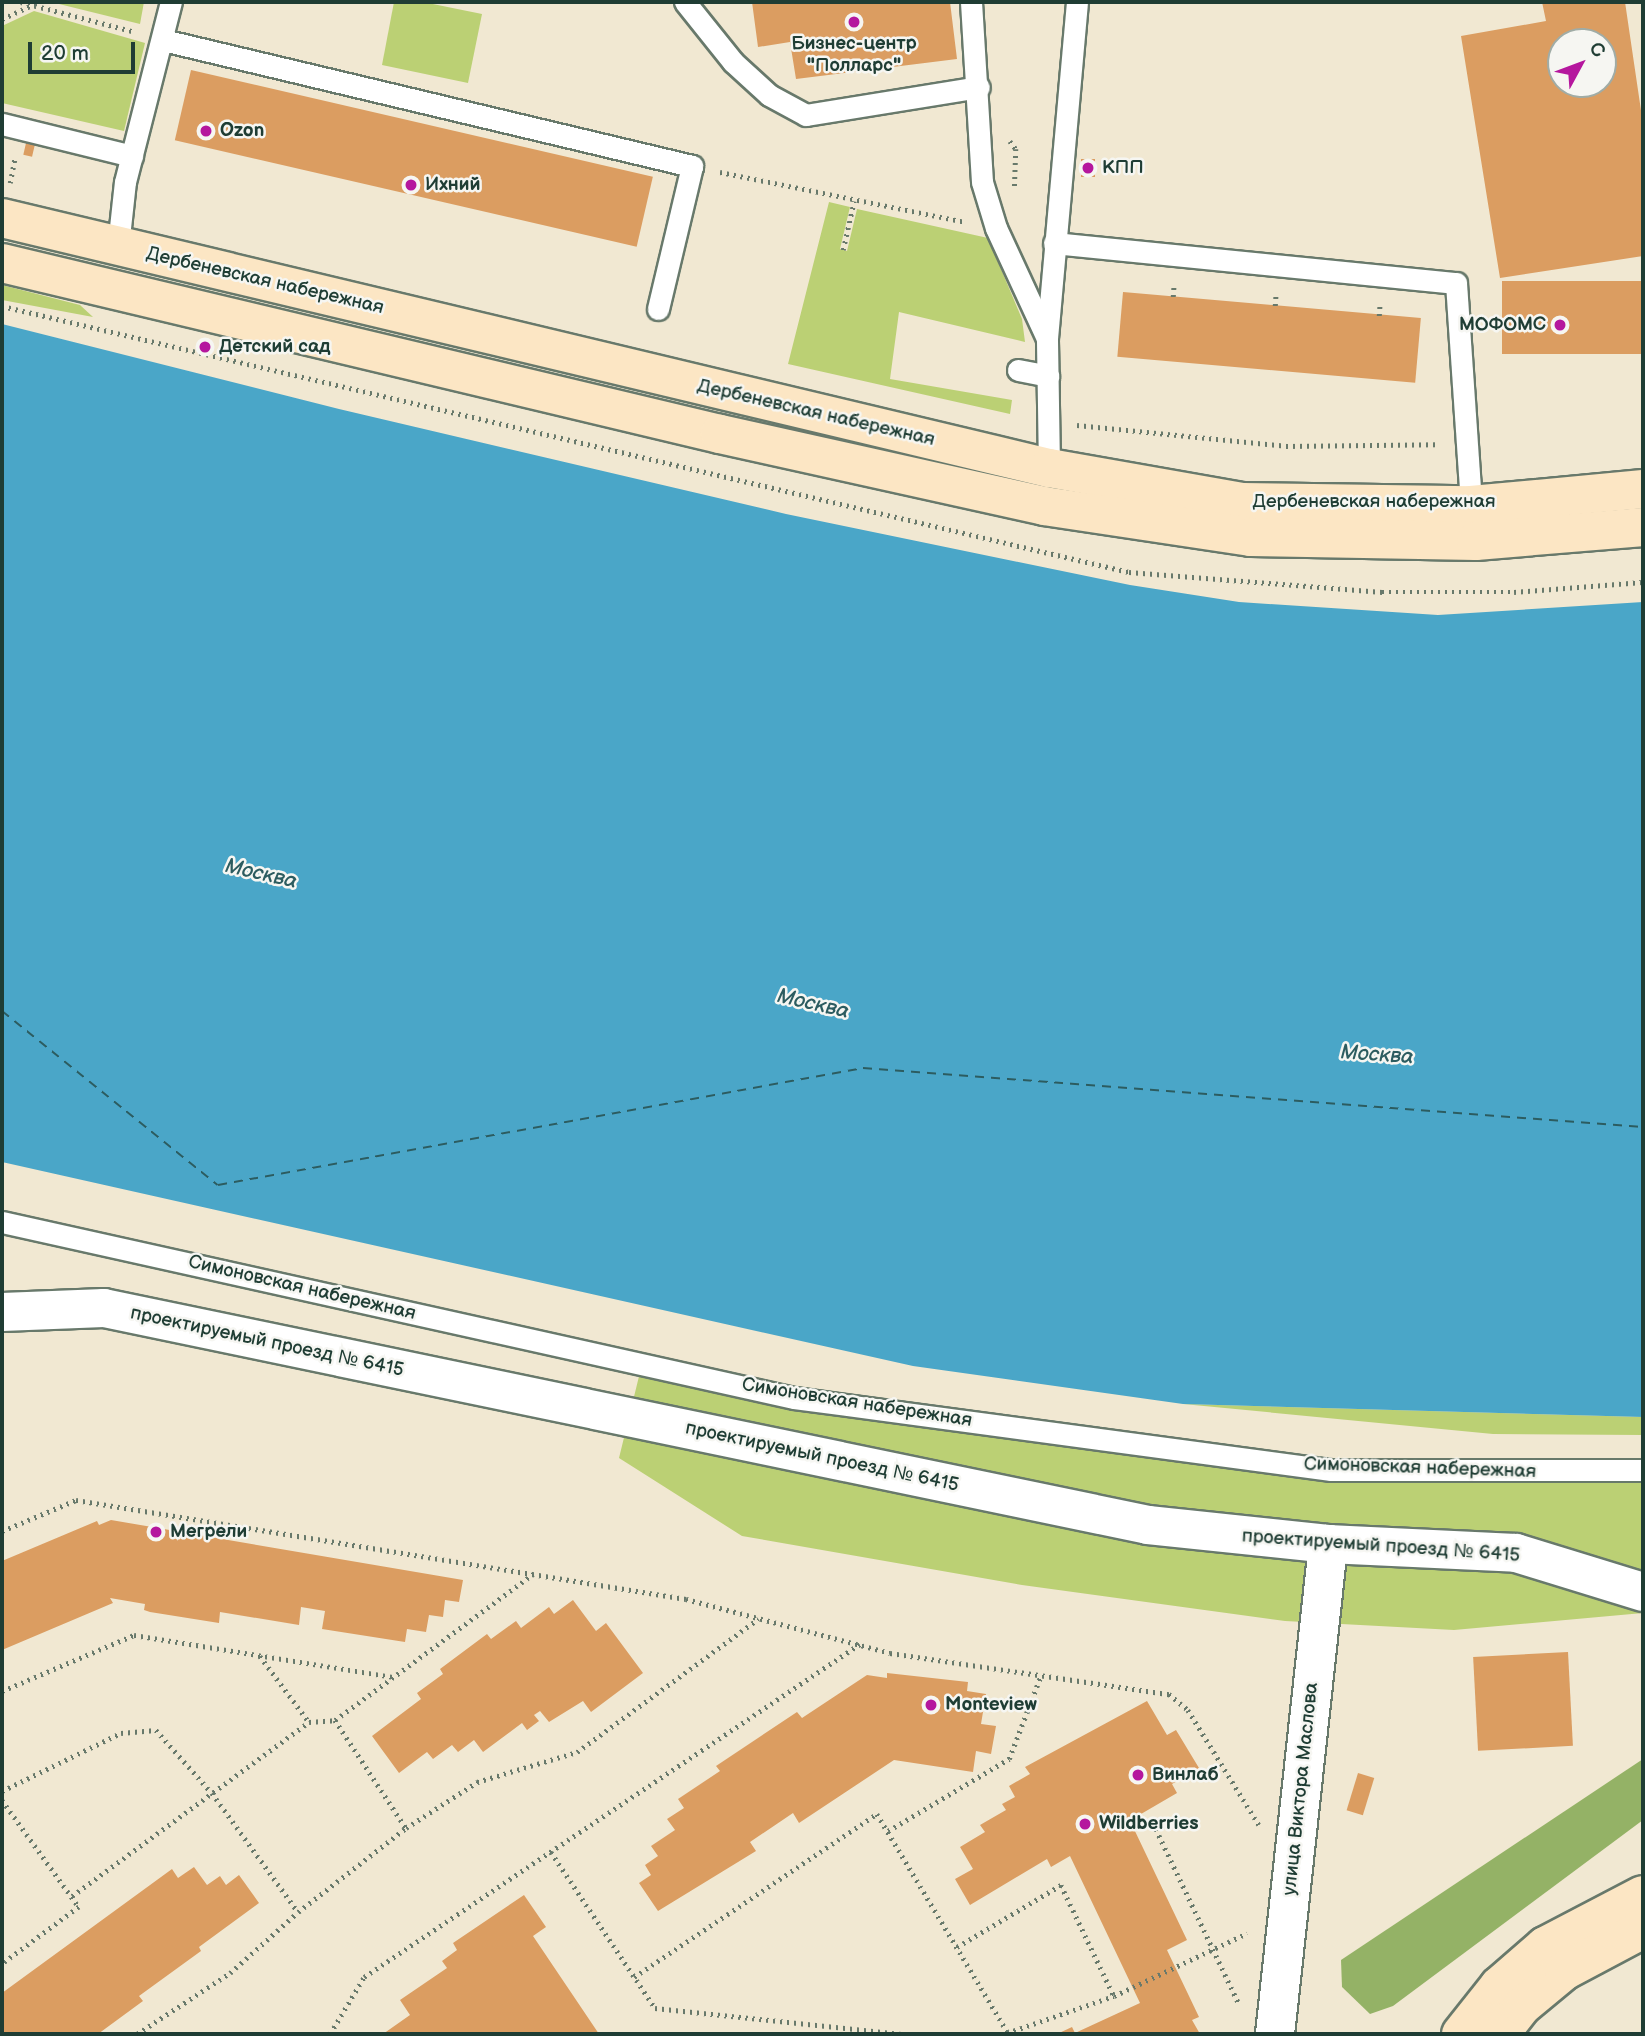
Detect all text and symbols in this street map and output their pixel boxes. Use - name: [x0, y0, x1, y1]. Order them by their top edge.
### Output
- marker: Бизнес-центр "Полларс": [846, 14, 862, 30]
- scale bar: [32, 28, 138, 72]
- north arrow: [1547, 28, 1617, 98]
- place label: Бизнес-центр "Полларс": [791, 33, 917, 77]
- text: С: [1584, 38, 1610, 63]
- text: 20 m: [41, 41, 89, 66]
- place label: Ozon: [220, 120, 264, 142]
- marker: Ozon: [198, 123, 214, 139]
- place label: КПП: [1102, 157, 1144, 179]
- marker: КПП: [1080, 160, 1096, 176]
- place label: Ихний: [425, 174, 480, 196]
- marker: Ихний: [403, 177, 419, 193]
- street label: Дербеневская набережная: [144, 243, 386, 319]
- place label: МОФОМС: [1459, 314, 1546, 336]
- marker: МОФОМС: [1552, 317, 1568, 333]
- place label: Детский сад: [219, 336, 330, 358]
- marker: Детский сад: [197, 339, 213, 355]
- street label: Дербеневская набережная: [695, 375, 937, 451]
- street label: Дербеневская набережная: [1252, 491, 1496, 513]
- water label: Москва: [222, 853, 300, 895]
- water label: Москва: [774, 983, 852, 1025]
- water label: Москва: [1339, 1040, 1415, 1070]
- street label: Симоновская набережная: [186, 1251, 418, 1325]
- street label: проектируемый проезд № 6415: [128, 1302, 406, 1382]
- street label: Симоновская набережная: [740, 1374, 974, 1432]
- street label: проектируемый проезд № 6415: [683, 1417, 961, 1497]
- street label: Симоновская набережная: [1303, 1453, 1537, 1483]
- place label: Мегрели: [170, 1521, 247, 1543]
- marker: Мегрели: [148, 1524, 164, 1540]
- street label: проектируемый проезд № 6415: [1241, 1525, 1521, 1567]
- street label: улица Виктора Маслова: [1278, 1681, 1324, 1897]
- place label: Monteview: [945, 1694, 1037, 1716]
- marker: Monteview: [923, 1697, 939, 1713]
- place label: Винлаб: [1152, 1764, 1219, 1786]
- marker: Винлаб: [1130, 1767, 1146, 1783]
- place label: Wildberries: [1099, 1813, 1199, 1835]
- marker: Wildberries: [1077, 1816, 1093, 1832]

